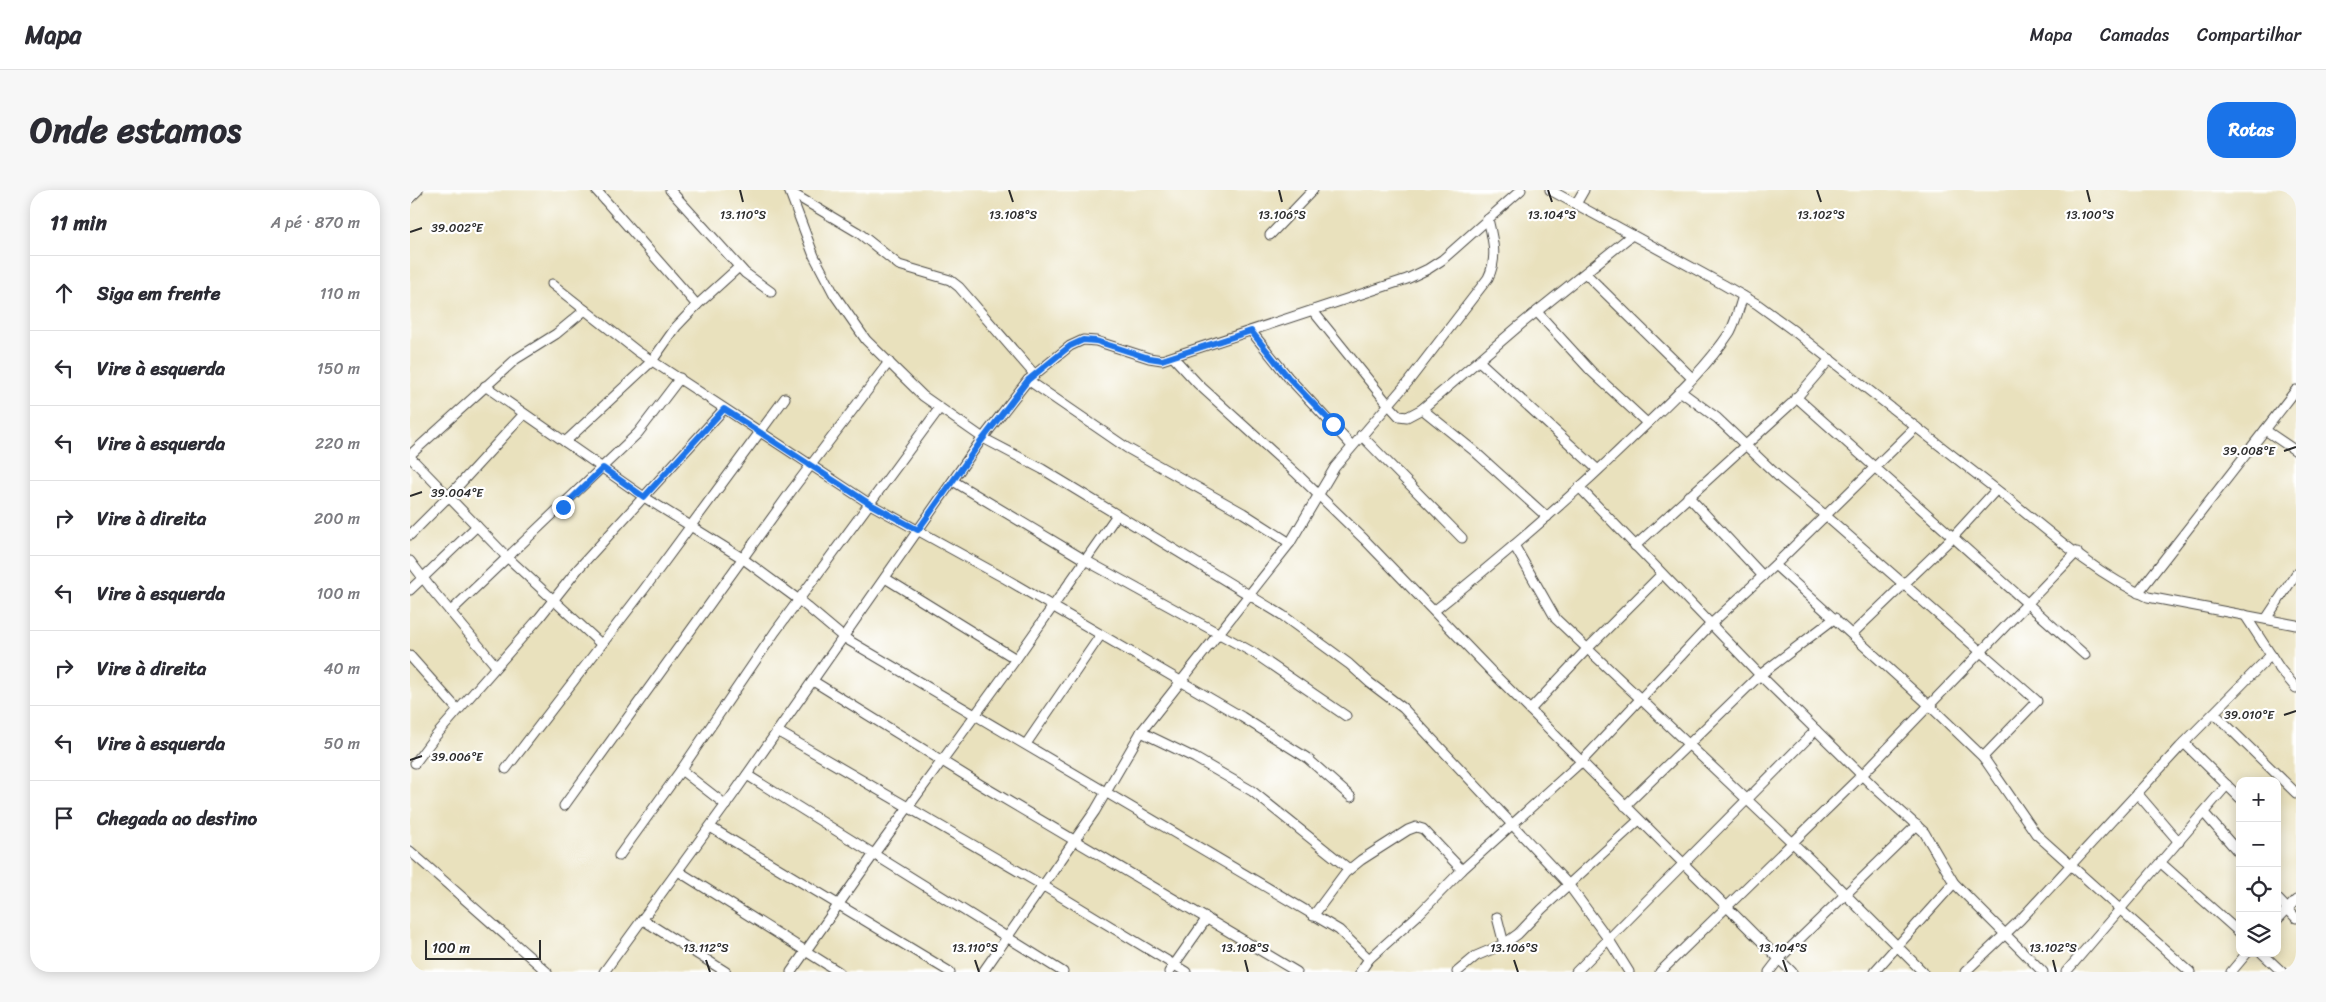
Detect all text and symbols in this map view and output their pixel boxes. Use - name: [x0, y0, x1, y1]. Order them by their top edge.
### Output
- text: Mapa: [25, 14, 81, 56]
- text: Mapa: [2030, 19, 2072, 51]
- text: Camadas: [2100, 19, 2169, 51]
- text: Compartilhar: [2197, 19, 2301, 51]
- text: Onde estamos: [30, 99, 241, 161]
- button: Rotas: [2207, 102, 2296, 158]
- text: 11 min: [50, 204, 107, 242]
- text: 13.110°S: [720, 204, 766, 226]
- text: 13.108°S: [989, 204, 1037, 226]
- text: 13.106°S: [1258, 204, 1306, 226]
- text: 13.104°S: [1528, 204, 1577, 226]
- text: 13.102°S: [1797, 204, 1845, 226]
- text: 13.100°S: [2066, 204, 2115, 226]
- text: A pé · 870 m: [271, 208, 360, 237]
- text: 39.002°E: [431, 217, 484, 239]
- text: Siga em frente: [97, 277, 220, 310]
- icon: ahead: [50, 279, 78, 307]
- text: 110 m: [320, 279, 360, 308]
- text: Vire à esquerda: [97, 352, 225, 385]
- icon: left: [50, 354, 78, 382]
- text: 150 m: [317, 354, 360, 383]
- route start: [1322, 413, 1345, 436]
- text: Vire à esquerda: [97, 427, 225, 460]
- icon: left: [50, 429, 78, 457]
- text: 220 m: [315, 429, 360, 458]
- text: 39.008°E: [2223, 440, 2276, 462]
- text: 39.004°E: [431, 482, 484, 504]
- route end: [552, 496, 575, 519]
- text: Vire à direita: [97, 502, 206, 535]
- icon: right: [50, 504, 78, 532]
- text: 200 m: [314, 504, 360, 533]
- text: Vire à esquerda: [97, 577, 225, 610]
- icon: left: [50, 579, 78, 607]
- text: 100 m: [316, 579, 360, 608]
- text: Vire à direita: [97, 652, 206, 685]
- icon: right: [50, 654, 78, 682]
- text: 40 m: [323, 654, 360, 683]
- text: 39.010°E: [2224, 704, 2275, 726]
- text: Vire à esquerda: [97, 727, 225, 760]
- icon: left: [50, 729, 78, 757]
- text: 50 m: [324, 729, 360, 758]
- text: 39.006°E: [431, 746, 484, 768]
- map controls: [2236, 777, 2281, 957]
- button: +: [2236, 777, 2281, 822]
- text: Chegada ao destino: [97, 802, 257, 835]
- icon: arrive: [50, 804, 78, 832]
- button: −: [2236, 822, 2281, 867]
- button: locate: [2236, 867, 2281, 912]
- button: layers: [2236, 912, 2281, 957]
- text: 100 m: [432, 936, 470, 961]
- scale bar: [425, 937, 541, 960]
- text: 13.112°S: [683, 937, 729, 959]
- text: 13.110°S: [952, 937, 998, 959]
- text: 13.108°S: [1221, 937, 1269, 959]
- text: 13.106°S: [1490, 937, 1538, 959]
- text: 13.104°S: [1759, 937, 1808, 959]
- text: 13.102°S: [2029, 937, 2077, 959]

